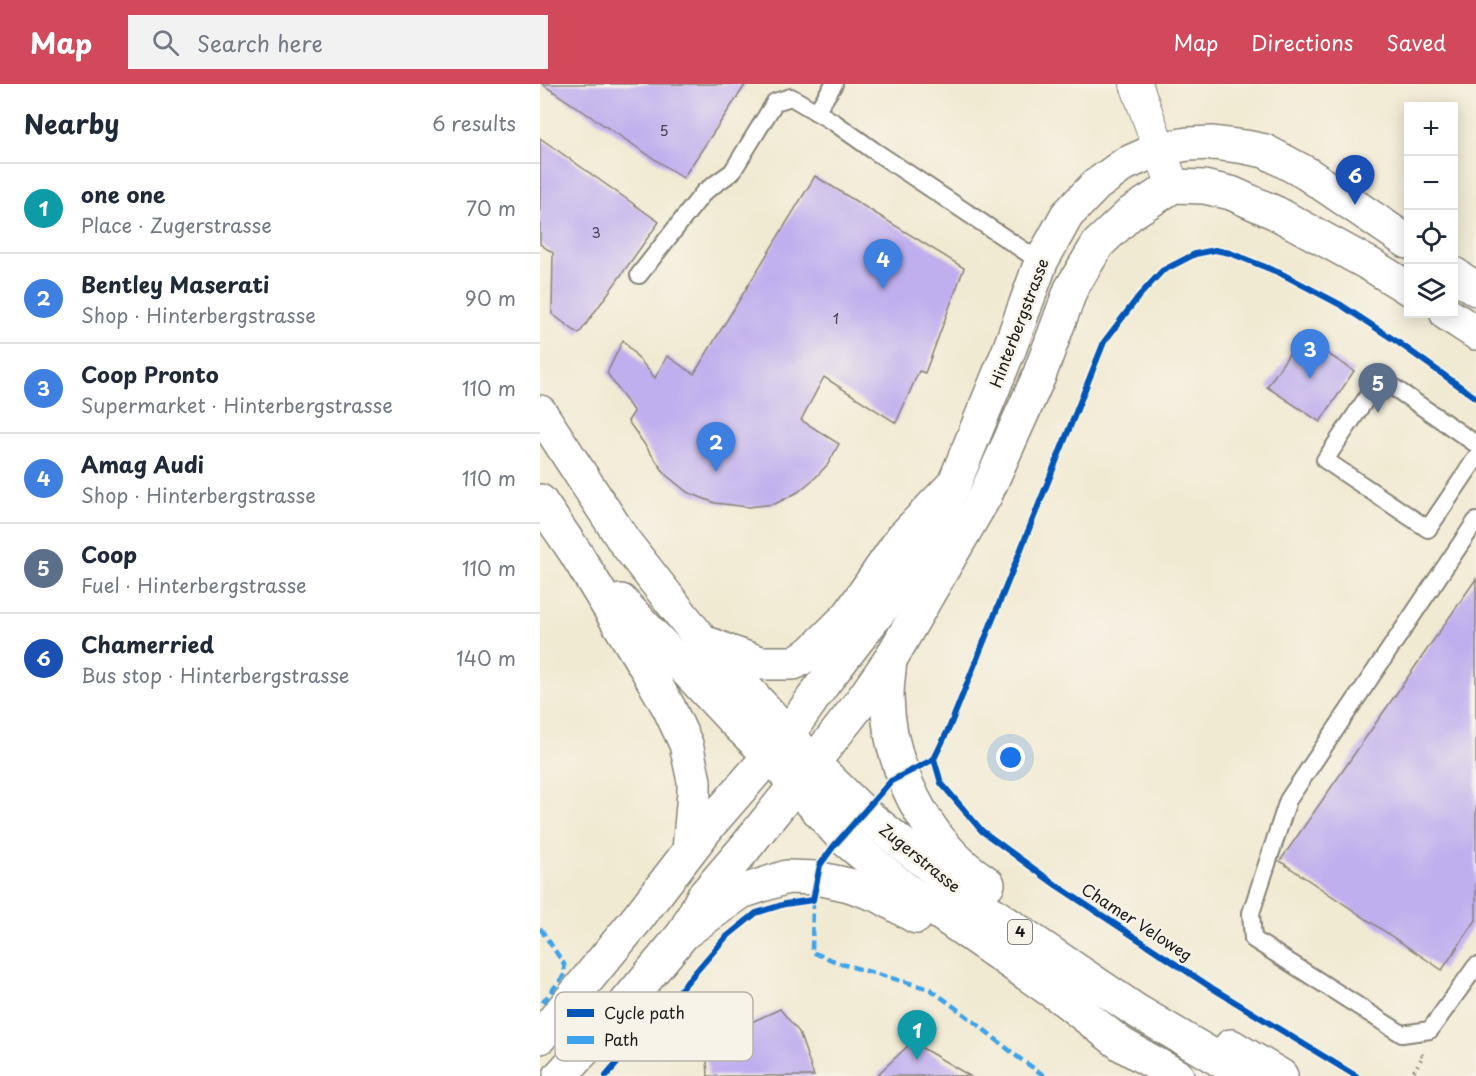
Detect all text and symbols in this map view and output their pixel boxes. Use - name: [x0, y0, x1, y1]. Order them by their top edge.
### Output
- search box: [128, 15, 548, 69]
- text: Map: [30, 21, 92, 64]
- icon: search: [149, 26, 182, 59]
- text: Search here: [197, 26, 323, 59]
- text: Map: [1173, 26, 1218, 58]
- text: Directions: [1251, 26, 1353, 58]
- text: Saved: [1386, 26, 1446, 58]
- map controls: [1404, 102, 1458, 318]
- button: +: [1404, 102, 1458, 156]
- text: Nearby: [24, 104, 119, 143]
- text: 6 results: [432, 108, 516, 138]
- house number: 5: [659, 120, 669, 141]
- pin: 6: [1336, 156, 1374, 205]
- button: −: [1404, 156, 1458, 210]
- text: one one: [81, 177, 165, 210]
- text: 1: [39, 193, 48, 223]
- text: 70 m: [466, 193, 516, 223]
- text: Place · Zugerstrasse: [81, 210, 272, 240]
- button: locate: [1404, 210, 1458, 264]
- house number: 3: [591, 222, 601, 243]
- pin: 4: [864, 240, 902, 289]
- street label: Hinterbergstrasse: [982, 255, 1054, 391]
- button: layers: [1404, 264, 1458, 318]
- text: Bentley Maserati: [81, 267, 269, 300]
- text: 2: [36, 283, 51, 313]
- text: 90 m: [465, 283, 516, 313]
- text: Shop · Hinterbergstrasse: [81, 300, 316, 330]
- house number: 1: [833, 308, 839, 329]
- pin: 3: [1290, 330, 1330, 379]
- text: Coop Pronto: [81, 357, 219, 390]
- pin: 5: [1358, 364, 1398, 413]
- text: 3: [37, 373, 50, 403]
- text: 110 m: [462, 373, 516, 403]
- text: Supermarket · Hinterbergstrasse: [81, 390, 393, 420]
- pin: 2: [696, 422, 735, 472]
- text: Amag Audi: [81, 447, 204, 480]
- text: 4: [37, 463, 50, 493]
- text: 110 m: [462, 463, 516, 493]
- text: Shop · Hinterbergstrasse: [81, 480, 316, 510]
- text: Coop: [81, 537, 137, 570]
- text: 5: [37, 553, 50, 583]
- text: 110 m: [462, 553, 516, 583]
- text: Fuel · Hinterbergstrasse: [81, 570, 307, 600]
- text: Chamerried: [81, 627, 214, 660]
- text: 6: [36, 643, 51, 673]
- text: 140 m: [456, 643, 516, 673]
- text: Bus stop · Hinterbergstrasse: [81, 660, 349, 690]
- your location: [996, 743, 1025, 772]
- street label: Zugerstrasse: [875, 817, 966, 897]
- street label: Chamer Veloweg: [1077, 876, 1198, 966]
- road number: 4: [1008, 920, 1032, 944]
- legend: [555, 992, 753, 1061]
- text: Cycle path: [604, 1000, 685, 1024]
- pin: 1: [898, 1010, 937, 1060]
- text: Path: [604, 1027, 639, 1051]

